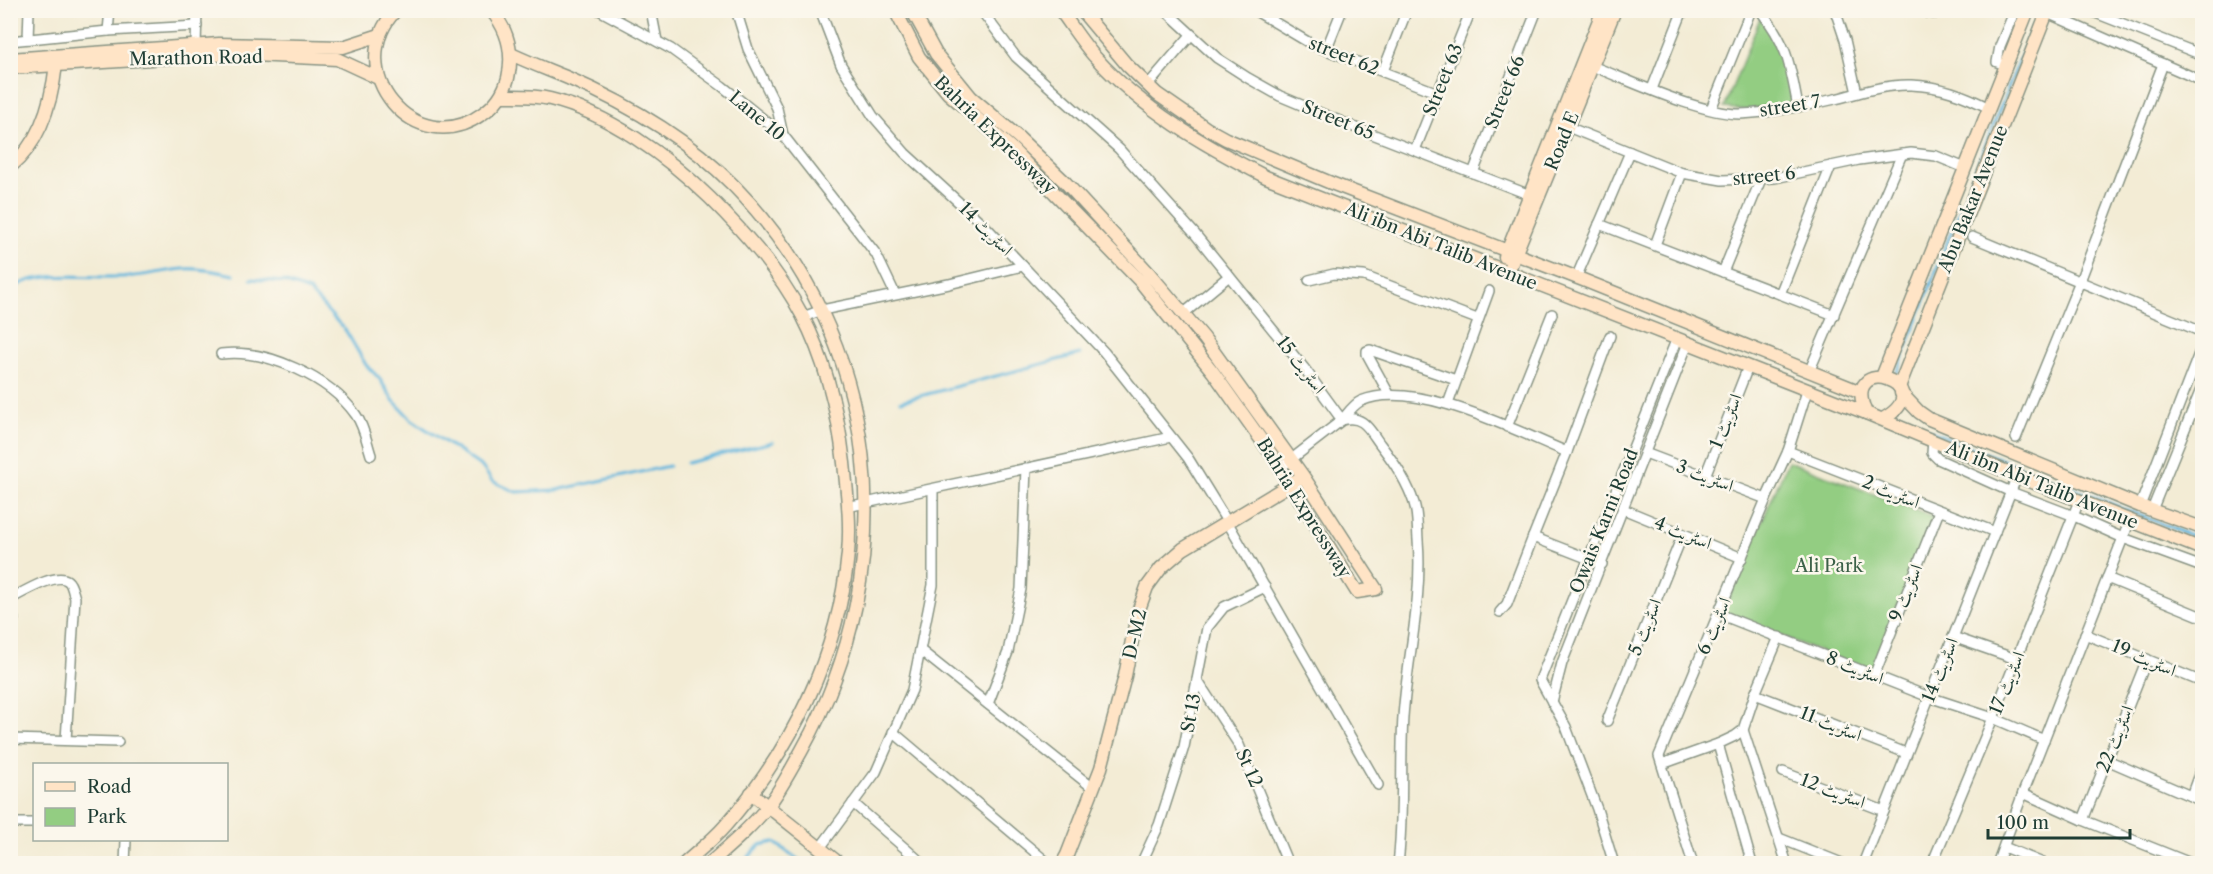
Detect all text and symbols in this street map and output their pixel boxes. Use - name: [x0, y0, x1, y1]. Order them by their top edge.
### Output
- street label: street 62: [1306, 32, 1382, 80]
- street label: Street 63: [1419, 41, 1467, 119]
- street label: Marathon Road: [129, 46, 263, 70]
- street label: Street 66: [1480, 52, 1530, 132]
- street label: Bahria Expressway: [929, 71, 1061, 199]
- street label: Lane 10: [724, 86, 790, 146]
- street label: street 7: [1758, 90, 1822, 122]
- street label: Street 65: [1299, 96, 1377, 144]
- street label: Road E: [1540, 108, 1584, 174]
- street label: Abu Bakar Avenue: [1933, 122, 2013, 277]
- street label: street 6: [1731, 162, 1797, 190]
- street label: اسٹریٹ 14: [954, 197, 1018, 261]
- street label: Ali ibn Abi Talib Avenue: [1341, 197, 1540, 295]
- street label: اسٹریٹ 15: [1271, 332, 1330, 399]
- street label: اسٹریٹ 1: [1705, 390, 1748, 452]
- street label: Bahria Expressway: [1252, 434, 1356, 583]
- street label: Ali ibn Abi Talib Avenue: [1942, 436, 2141, 534]
- street label: Owais Karni Road: [1565, 445, 1643, 597]
- street label: اسٹریٹ 3: [1673, 455, 1737, 498]
- street label: اسٹریٹ 2: [1859, 471, 1923, 514]
- street label: اسٹریٹ 4: [1651, 512, 1715, 555]
- park label: Ali Park: [1794, 555, 1865, 577]
- street label: اسٹریٹ 9: [1885, 561, 1928, 625]
- street label: اسٹریٹ 6: [1692, 594, 1737, 658]
- street label: اسٹریٹ 5: [1624, 595, 1667, 659]
- street label: D-M2: [1119, 607, 1151, 661]
- street label: اسٹریٹ 14: [1917, 635, 1964, 706]
- street label: اسٹریٹ 19: [2108, 635, 2180, 682]
- street label: اسٹریٹ 8: [1823, 647, 1887, 690]
- street label: اسٹریٹ 17: [1984, 648, 2031, 718]
- street label: St 13: [1176, 692, 1206, 734]
- street label: اسٹریٹ 11: [1797, 702, 1865, 747]
- street label: اسٹریٹ 22: [2092, 702, 2139, 776]
- street label: St 12: [1231, 745, 1267, 791]
- legend: [33, 763, 228, 841]
- street label: اسٹریٹ 12: [1797, 769, 1869, 814]
- text: Road: [87, 776, 132, 798]
- scale bar: [1988, 802, 2130, 840]
- text: Park: [87, 806, 128, 828]
- text: 100 m: [1997, 812, 2049, 834]

